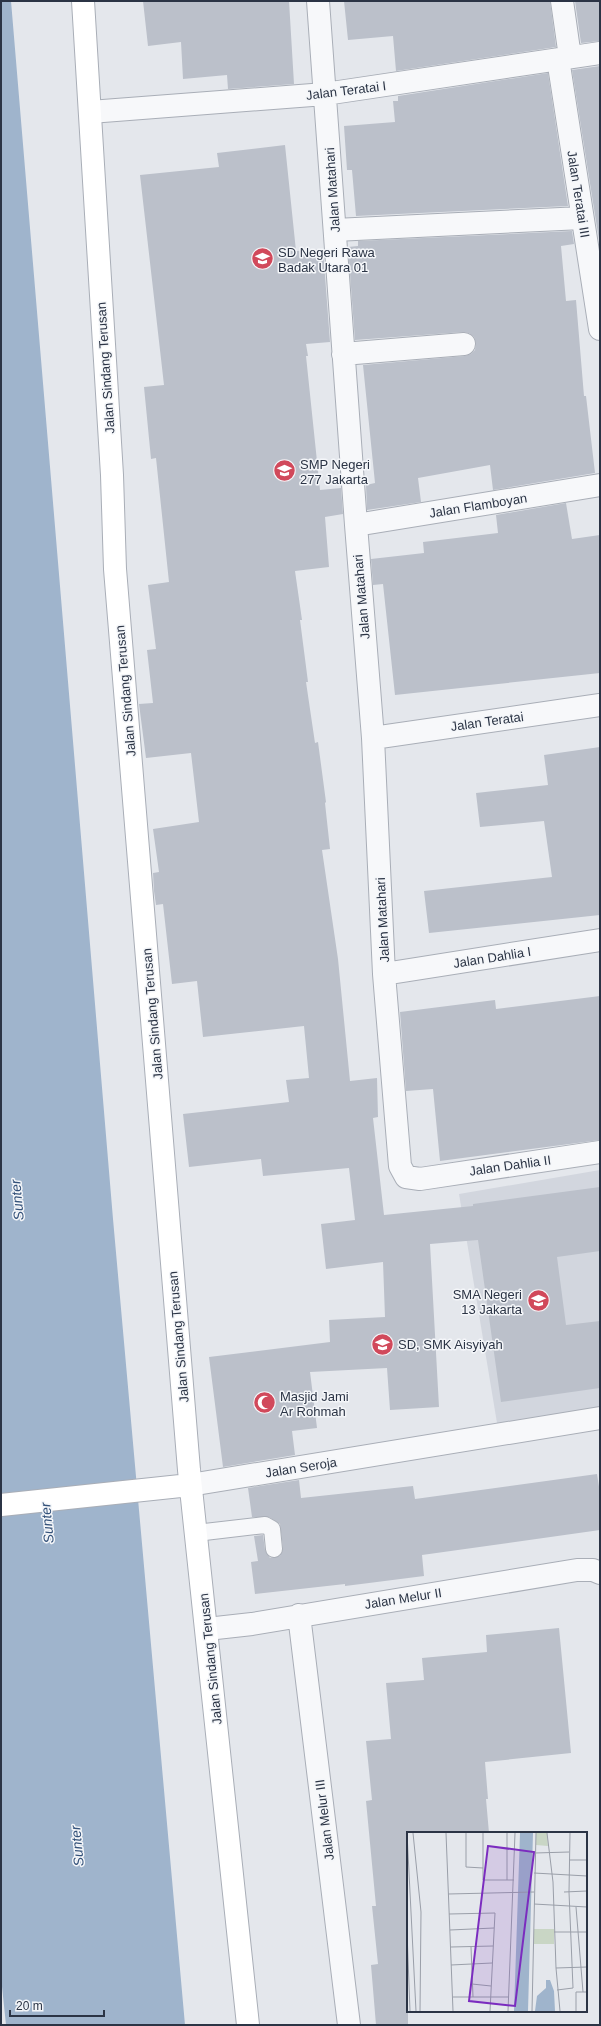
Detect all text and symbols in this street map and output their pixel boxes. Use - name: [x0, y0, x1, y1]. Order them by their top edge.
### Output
- street label: Jalan Teratai I: [305, 78, 387, 103]
- street label: Jalan Matahari: [322, 147, 343, 233]
- street label: Jalan Teratai III: [564, 149, 593, 239]
- place label: SD Negeri Rawa Badak Utara 01: [278, 245, 376, 275]
- school or university icon: SD Negeri Rawa Badak Utara 01: [250, 246, 276, 272]
- street label: Jalan Sindang Terusan: [93, 302, 118, 434]
- place label: SMP Negeri 277 Jakarta: [300, 457, 370, 487]
- school or university icon: SMP Negeri 277 Jakarta: [272, 458, 298, 484]
- street label: Jalan Flamboyan: [428, 490, 528, 521]
- street label: Jalan Matahari: [350, 554, 373, 640]
- street label: Jalan Sindang Terusan: [112, 625, 139, 757]
- street label: Jalan Teratai: [450, 709, 525, 734]
- street label: Jalan Matahari: [373, 877, 392, 963]
- street label: Jalan Dahlia I: [452, 944, 532, 971]
- street label: Jalan Sindang Terusan: [139, 948, 166, 1080]
- street label: Jalan Dahlia II: [468, 1152, 552, 1179]
- water label: Sunter: [7, 1177, 27, 1221]
- street label: Jalan Sindang Terusan: [165, 1271, 192, 1403]
- place label: SMA Negeri 13 Jakarta: [453, 1287, 523, 1317]
- school or university icon: SMA Negeri 13 Jakarta: [525, 1288, 551, 1314]
- school or university icon: SD, SMK Aisyiyah: [370, 1331, 396, 1357]
- place label: SD, SMK Aisyiyah: [398, 1337, 503, 1352]
- place label: Masjid Jami Ar Rohmah: [280, 1389, 349, 1419]
- mosque icon: Masjid Jami Ar Rohmah: [251, 1390, 277, 1416]
- street label: Jalan Seroja: [264, 1454, 339, 1481]
- water label: Sunter: [37, 1500, 57, 1544]
- street label: Jalan Melur II: [363, 1585, 443, 1612]
- street label: Jalan Sindang Terusan: [196, 1593, 225, 1725]
- street label: Jalan Melur III: [312, 1779, 337, 1861]
- water label: Sunter: [67, 1823, 87, 1867]
- inset map: [407, 1832, 587, 2012]
- scale bar: [10, 1992, 104, 2018]
- text: 20 m: [16, 1999, 43, 2013]

